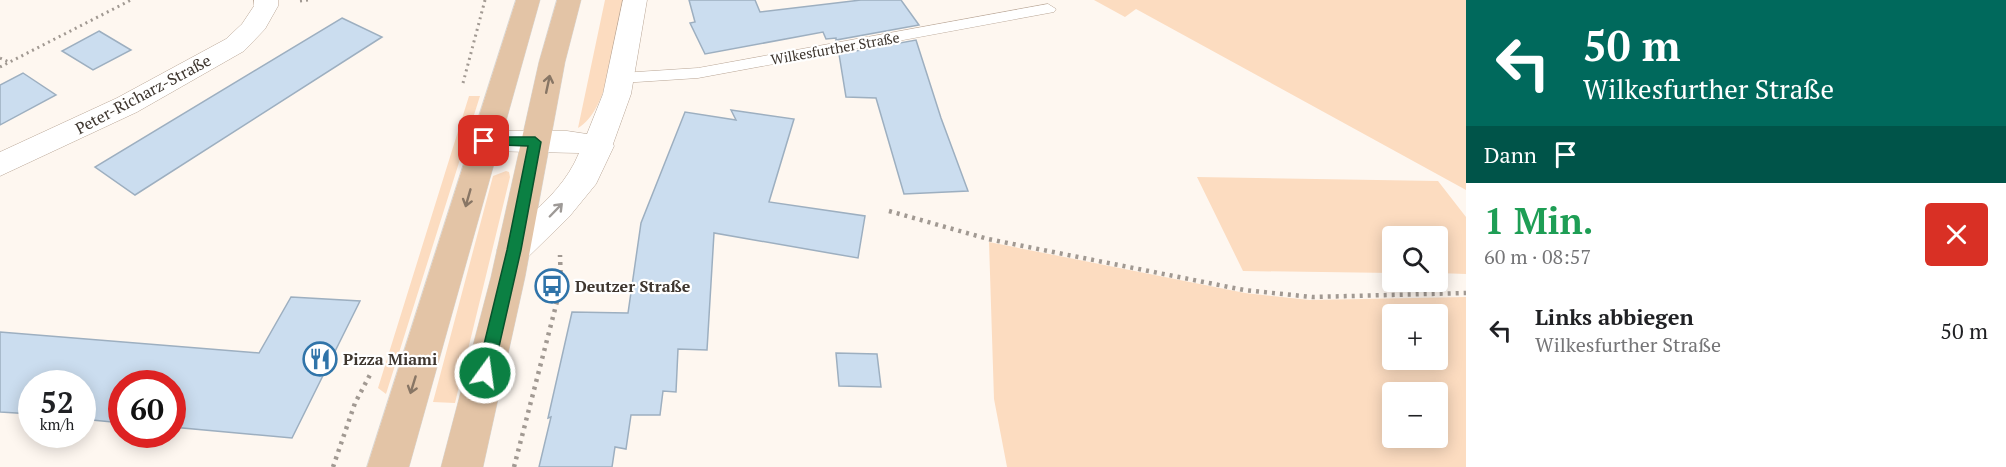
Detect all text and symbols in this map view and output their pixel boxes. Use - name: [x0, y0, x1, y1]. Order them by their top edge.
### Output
- text: 50 m: [1583, 17, 1681, 73]
- icon: left: [1484, 24, 1562, 102]
- street label: Wilkesfurther Straße: [769, 27, 901, 69]
- street label: Peter-Richarz-Straße: [71, 49, 215, 139]
- text: Wilkesfurther Straße: [1583, 71, 1834, 107]
- one-way arrow: [543, 75, 554, 95]
- pin: [458, 115, 509, 166]
- icon: arrive: [467, 124, 500, 157]
- icon: arrive: [1549, 138, 1582, 171]
- text: Dann: [1484, 140, 1537, 169]
- one-way arrow: [462, 188, 473, 207]
- text: 1 Min.: [1484, 197, 1593, 244]
- one-way arrow: [549, 202, 563, 217]
- button: close: [1925, 203, 1988, 266]
- map controls: [1382, 226, 1448, 448]
- button: search: [1382, 226, 1448, 292]
- text: 60 m · 08:57: [1484, 243, 1591, 270]
- bus stop icon: Deutzer Straße: [534, 268, 570, 304]
- place label: Deutzer Straße: [575, 275, 691, 297]
- text: Links abbiegen: [1535, 302, 1694, 331]
- button: +: [1382, 304, 1448, 370]
- icon: left: [1484, 314, 1517, 347]
- text: 50 m: [1940, 316, 1988, 345]
- text: Wilkesfurther Straße: [1535, 331, 1721, 358]
- restaurant icon: Pizza Miami: [302, 341, 338, 377]
- position arrow: [453, 341, 517, 405]
- place label: Pizza Miami: [343, 348, 437, 370]
- speed limit sign: 60: [108, 370, 186, 448]
- one-way arrow: [407, 375, 418, 394]
- text: 52: [40, 382, 74, 422]
- button: −: [1382, 382, 1448, 448]
- text: km/h: [40, 414, 74, 434]

